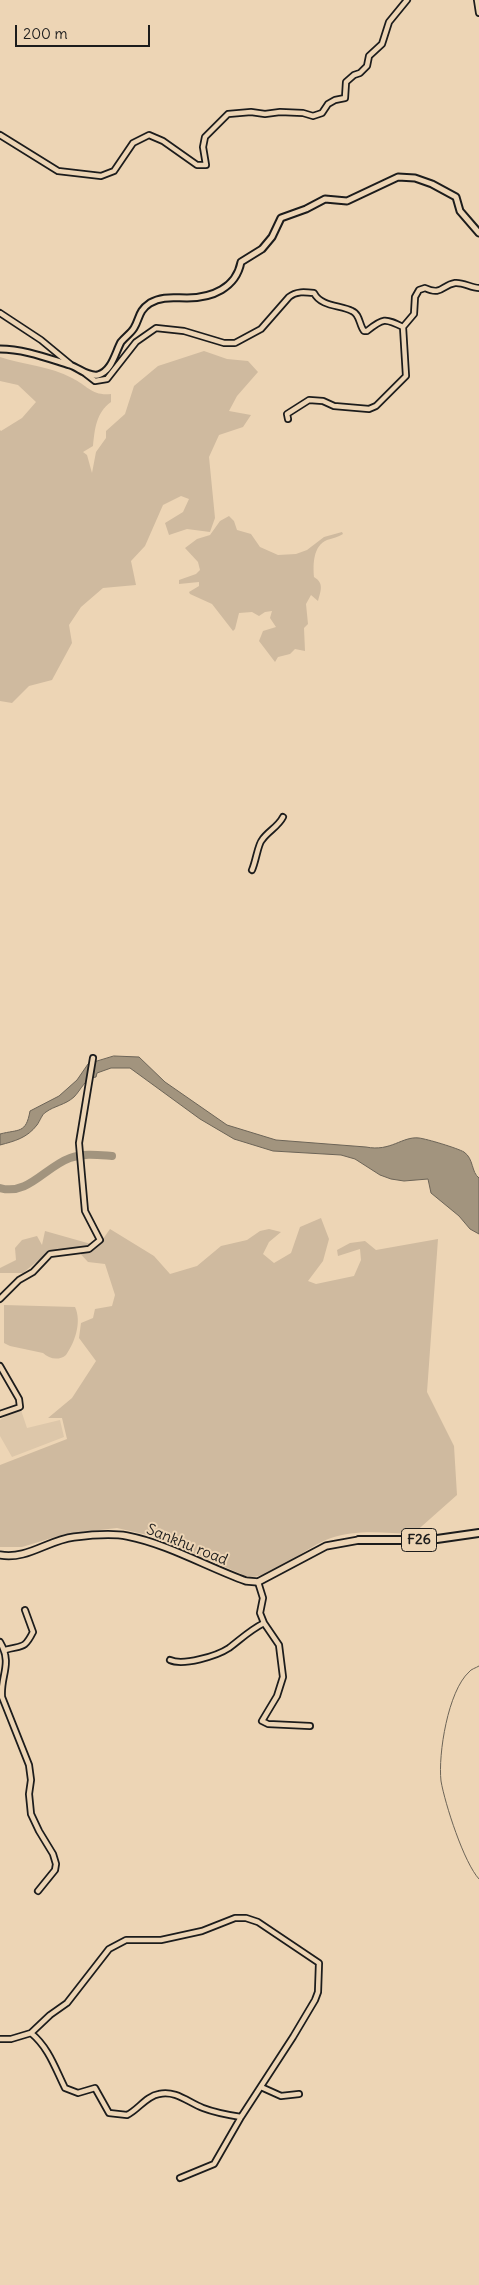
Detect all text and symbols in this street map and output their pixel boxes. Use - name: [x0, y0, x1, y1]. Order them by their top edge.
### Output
- scale bar: [18, 15, 152, 47]
- text: 200 m: [23, 24, 68, 43]
- street label: Sankhu road: [144, 1521, 230, 1569]
- road number: F26: [402, 1528, 436, 1552]

